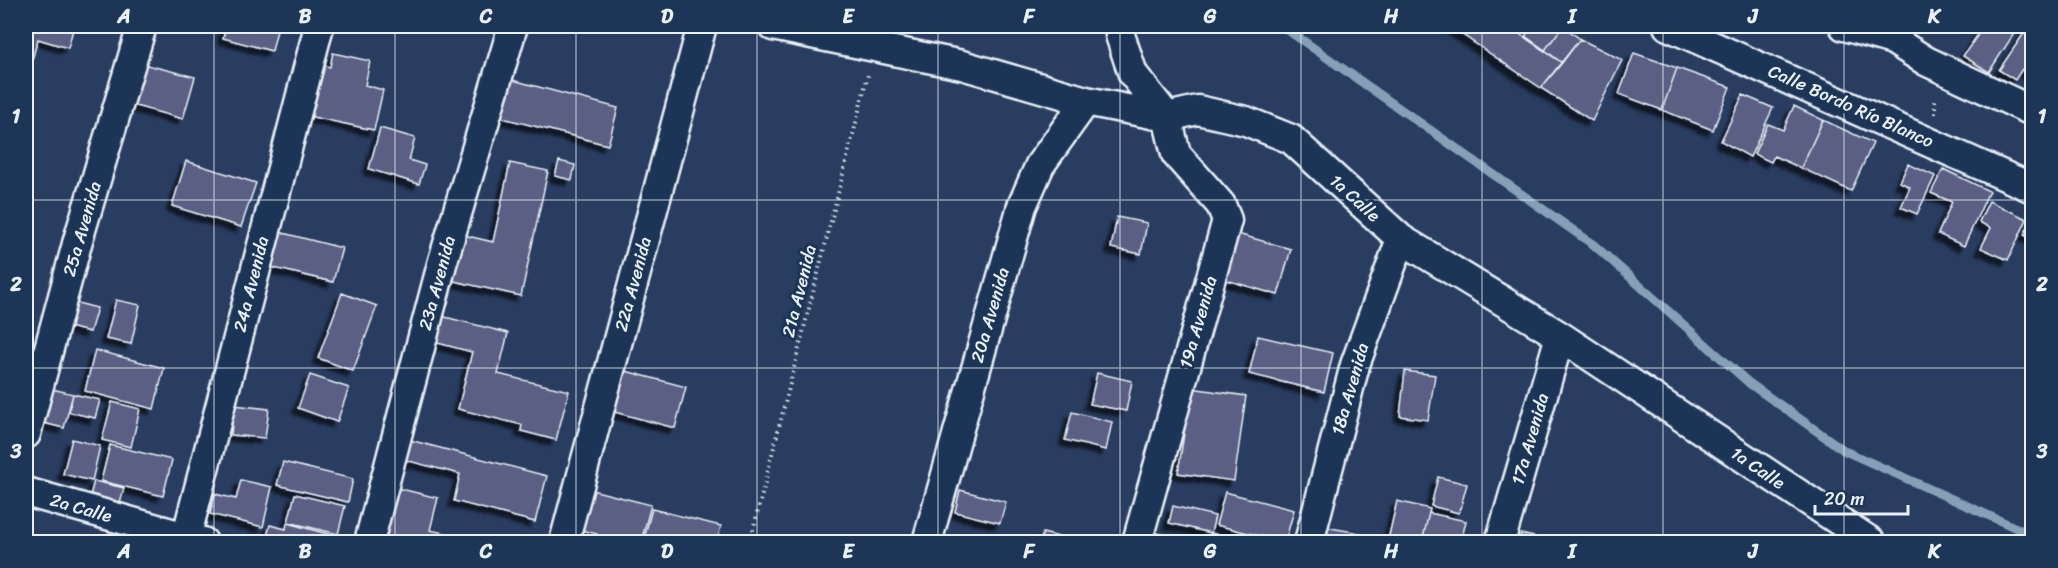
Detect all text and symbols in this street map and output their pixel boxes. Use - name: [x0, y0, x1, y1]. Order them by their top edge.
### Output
- text: A: [116, 0, 131, 34]
- text: B: [299, 0, 312, 34]
- text: C: [479, 0, 493, 34]
- text: D: [661, 0, 674, 34]
- text: E: [842, 0, 855, 34]
- text: F: [1023, 0, 1036, 34]
- text: G: [1203, 0, 1217, 34]
- text: H: [1383, 0, 1399, 34]
- text: I: [1567, 0, 1578, 34]
- text: J: [1747, 0, 1759, 34]
- text: K: [1927, 0, 1942, 34]
- street label: Calle Bordo Río Blanco: [1763, 55, 1939, 157]
- text: 1: [12, 99, 21, 134]
- text: 1: [2038, 99, 2047, 134]
- street label: 1a Calle: [1322, 166, 1388, 230]
- street label: 25a Avenida: [53, 178, 111, 280]
- street label: 23a Avenida: [409, 232, 465, 334]
- street label: 24a Avenida: [224, 233, 278, 335]
- street label: 22a Avenida: [605, 233, 661, 335]
- street label: 21a Avenida: [772, 241, 826, 341]
- street label: 20a Avenida: [961, 263, 1019, 367]
- text: 2: [9, 267, 22, 302]
- text: 2: [2035, 267, 2048, 302]
- street label: 19a Avenida: [1170, 272, 1226, 372]
- street label: 18a Avenida: [1322, 339, 1378, 439]
- street label: 17a Avenida: [1502, 389, 1558, 489]
- text: 3: [10, 434, 22, 469]
- text: 3: [2036, 434, 2048, 469]
- street label: 1a Calle: [1724, 438, 1792, 498]
- scale bar: [1815, 478, 1908, 516]
- text: 20 m: [1824, 483, 1864, 515]
- street label: 2a Calle: [46, 484, 116, 532]
- text: A: [116, 534, 131, 568]
- text: B: [299, 534, 312, 568]
- text: C: [479, 534, 493, 568]
- text: D: [661, 534, 674, 568]
- text: E: [842, 534, 855, 568]
- text: F: [1023, 534, 1036, 568]
- text: G: [1203, 534, 1217, 568]
- text: H: [1383, 534, 1399, 568]
- text: I: [1567, 534, 1578, 568]
- text: J: [1747, 534, 1759, 568]
- text: K: [1927, 534, 1942, 568]

